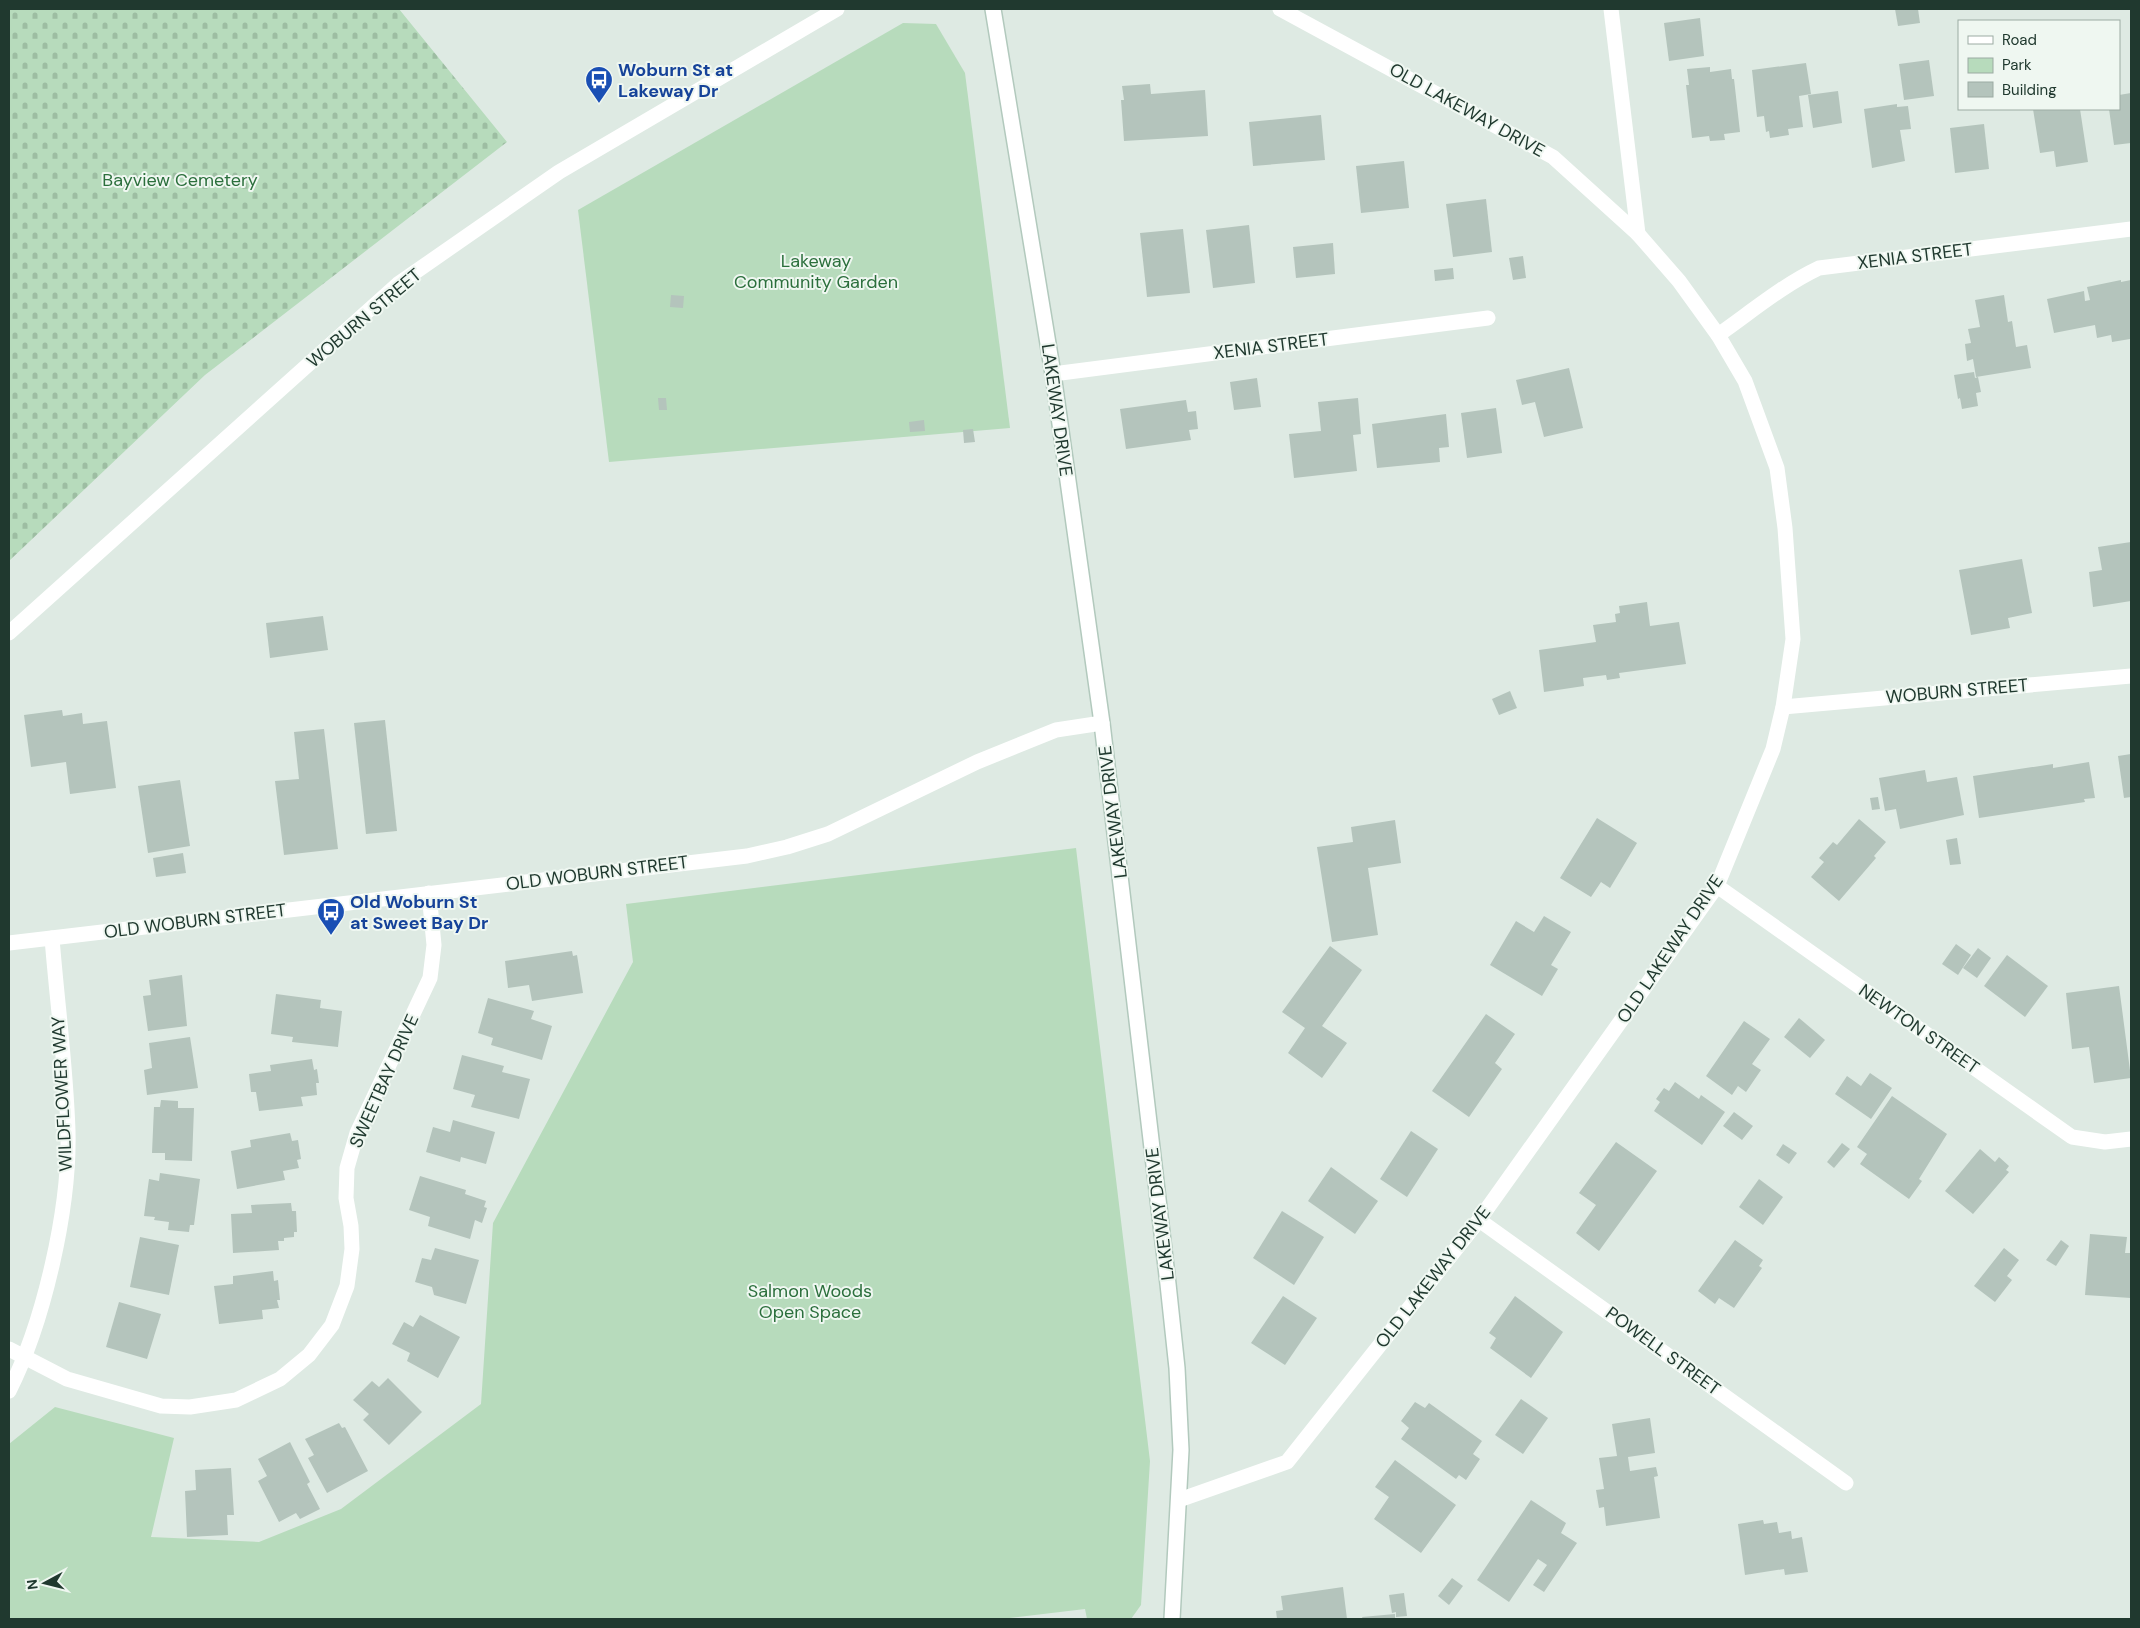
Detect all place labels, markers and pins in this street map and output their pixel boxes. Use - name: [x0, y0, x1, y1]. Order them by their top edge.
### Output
- place label: Woburn St at Lakeway Dr: [618, 58, 733, 103]
- bus stop icon: Woburn St at Lakeway Dr: [584, 65, 614, 104]
- place label: Old Woburn St at Sweet Bay Dr: [350, 890, 488, 935]
- bus stop icon: Old Woburn St at Sweet Bay Dr: [316, 897, 346, 936]

